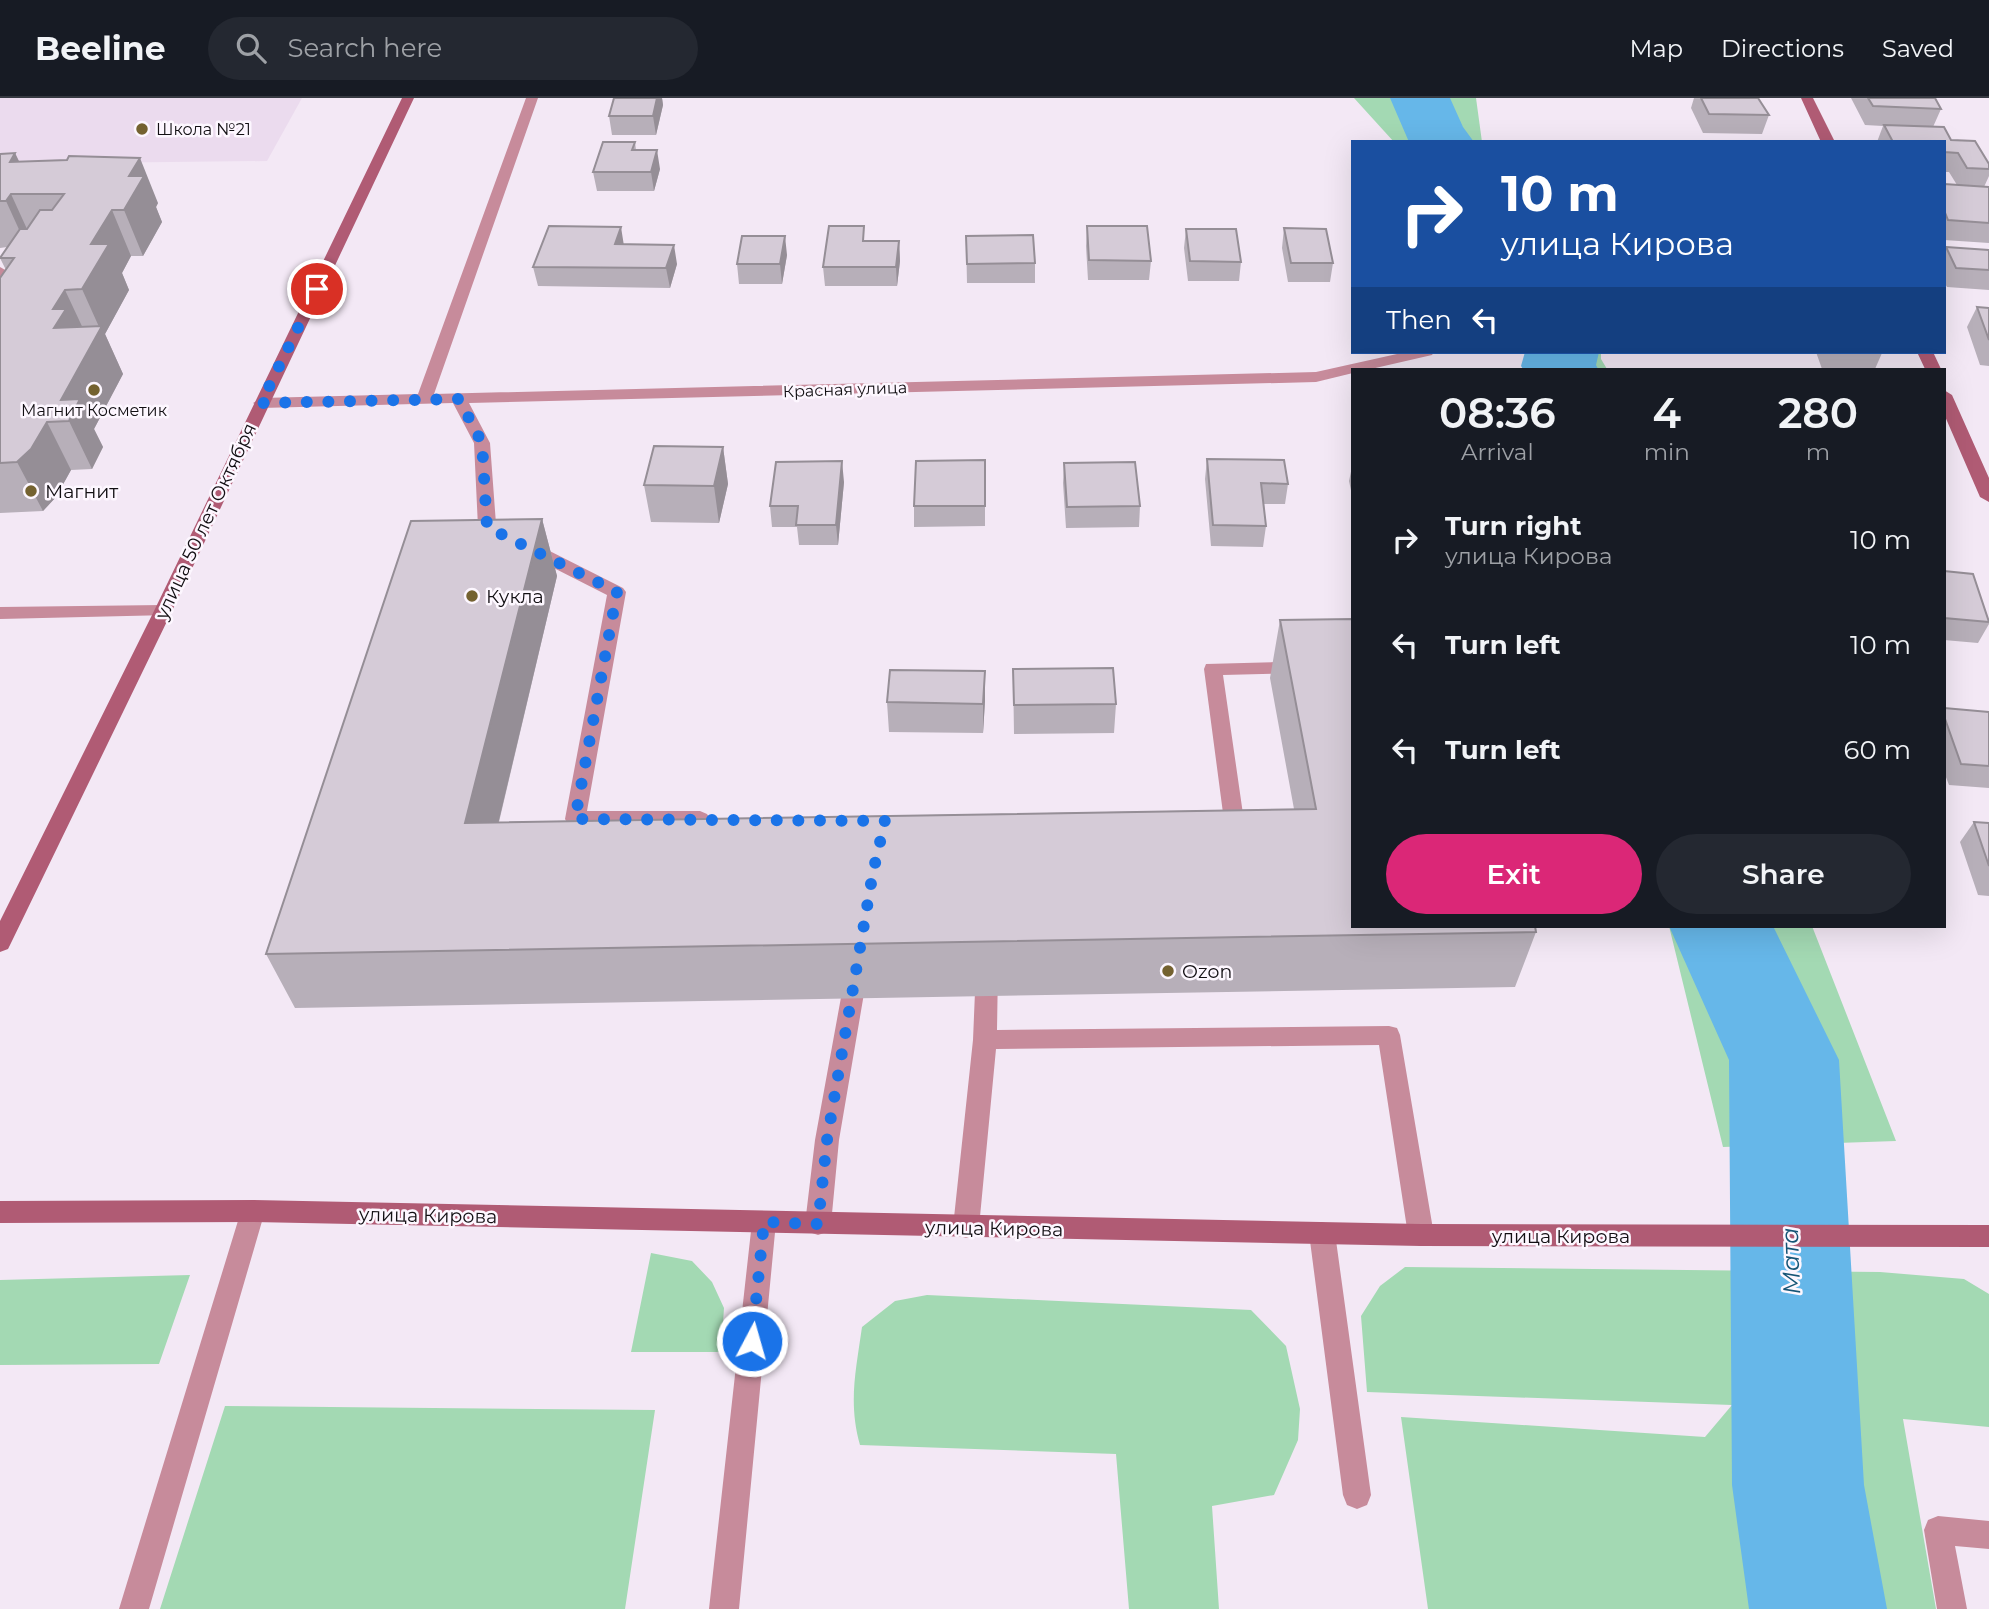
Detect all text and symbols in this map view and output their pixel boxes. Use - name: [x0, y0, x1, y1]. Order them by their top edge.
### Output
- search box: [208, 17, 698, 80]
- text: Beeline: [35, 28, 166, 68]
- icon: search: [232, 29, 270, 67]
- text: Search here: [288, 32, 442, 64]
- text: Map: [1630, 34, 1683, 63]
- text: Directions: [1721, 34, 1844, 63]
- text: Saved: [1882, 34, 1954, 63]
- place label: Школа №21: [156, 120, 251, 139]
- marker: Школа №21: [134, 121, 150, 137]
- text: 10 m: [1501, 164, 1619, 223]
- icon: right: [1386, 168, 1477, 259]
- text: улица Кирова: [1501, 224, 1734, 263]
- pin: [287, 259, 347, 319]
- icon: arrive: [298, 270, 336, 308]
- icon: left: [1466, 301, 1504, 339]
- text: Then: [1386, 304, 1452, 336]
- street label: Красная улица: [783, 378, 907, 401]
- marker: Магнит Косметик: [86, 382, 102, 398]
- text: 08:36: [1439, 387, 1556, 439]
- text: 4: [1653, 387, 1681, 439]
- text: 280: [1778, 387, 1858, 439]
- place label: Магнит Косметик: [21, 401, 168, 420]
- street label: улица 50 лет Октября: [149, 419, 261, 624]
- text: Arrival: [1461, 438, 1534, 466]
- text: min: [1644, 438, 1690, 466]
- text: m: [1806, 438, 1830, 466]
- place label: Магнит: [45, 480, 118, 503]
- marker: Магнит: [23, 483, 39, 499]
- text: Turn right: [1445, 510, 1581, 542]
- icon: right: [1386, 521, 1424, 559]
- text: 10 m: [1850, 524, 1911, 556]
- text: улица Кирова: [1445, 542, 1612, 570]
- place label: Кукла: [486, 585, 544, 608]
- marker: Кукла: [464, 588, 480, 604]
- icon: left: [1386, 626, 1424, 664]
- text: Turn left: [1445, 629, 1561, 661]
- text: 10 m: [1850, 629, 1911, 661]
- icon: left: [1386, 731, 1424, 769]
- text: Turn left: [1445, 734, 1561, 766]
- text: 60 m: [1844, 734, 1911, 766]
- button: Exit: [1386, 834, 1642, 914]
- button: Share: [1656, 834, 1911, 914]
- place label: Ozon: [1182, 960, 1232, 983]
- marker: Ozon: [1160, 963, 1176, 979]
- street label: улица Кирова: [358, 1203, 497, 1228]
- street label: улица Кирова: [924, 1216, 1063, 1241]
- street label: улица Кирова: [1491, 1225, 1630, 1248]
- water label: Мата: [1775, 1227, 1806, 1295]
- position arrow: [715, 1304, 789, 1378]

